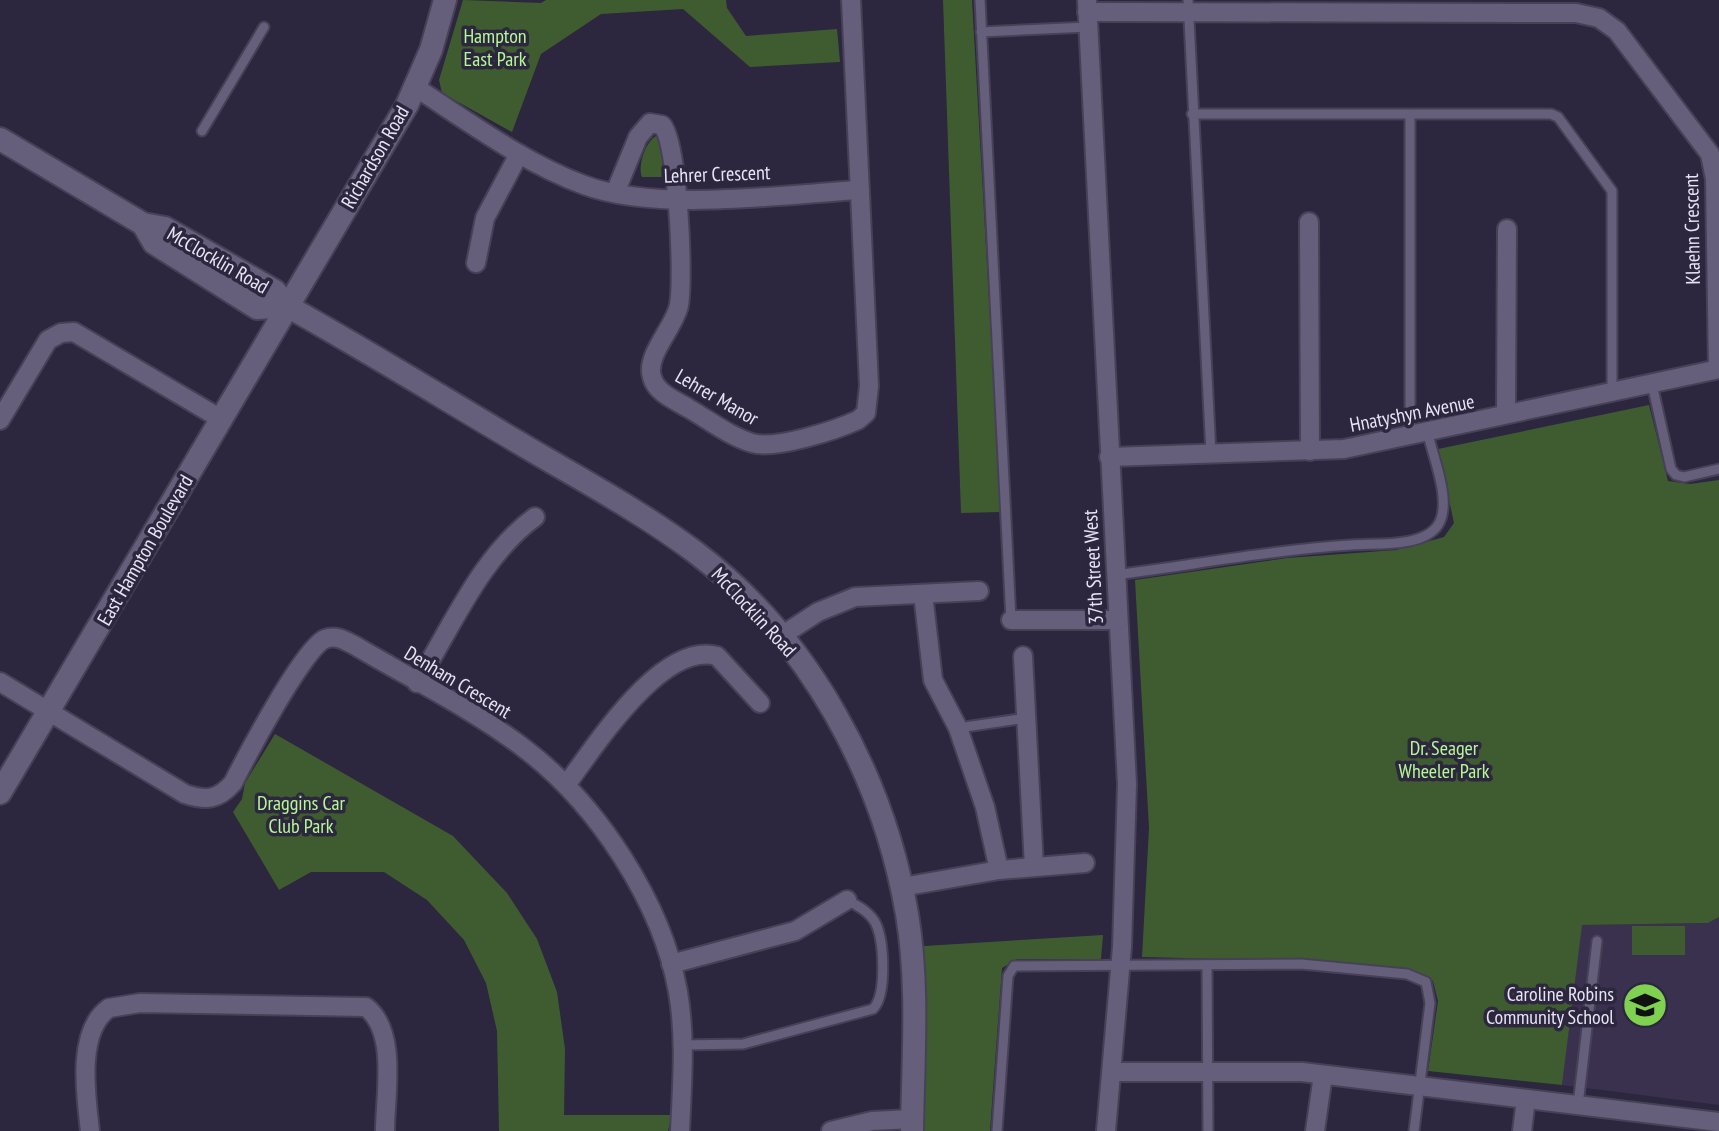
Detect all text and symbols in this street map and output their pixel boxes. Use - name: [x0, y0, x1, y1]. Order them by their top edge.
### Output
- park label: Hampton East Park: [463, 23, 527, 72]
- street label: Richardson Road: [335, 101, 415, 213]
- street label: Lehrer Crescent: [663, 159, 771, 189]
- street label: Klaehn Crescent: [1678, 173, 1706, 285]
- street label: McClocklin Road: [162, 220, 274, 300]
- street label: Lehrer Manor: [671, 363, 764, 431]
- street label: Hnatyshyn Avenue: [1347, 388, 1477, 438]
- street label: East Hampton Boulevard: [91, 470, 199, 630]
- street label: 37th Street West: [1077, 508, 1109, 625]
- street label: McClocklin Road: [706, 562, 802, 662]
- street label: Denham Crescent: [400, 640, 517, 724]
- park label: Dr. Seager Wheeler Park: [1399, 735, 1490, 784]
- park label: Draggins Car Club Park: [257, 790, 345, 839]
- place label: Caroline Robins Community School: [1486, 981, 1614, 1030]
- school or university icon: Caroline Robins Community School: [1621, 981, 1669, 1029]

